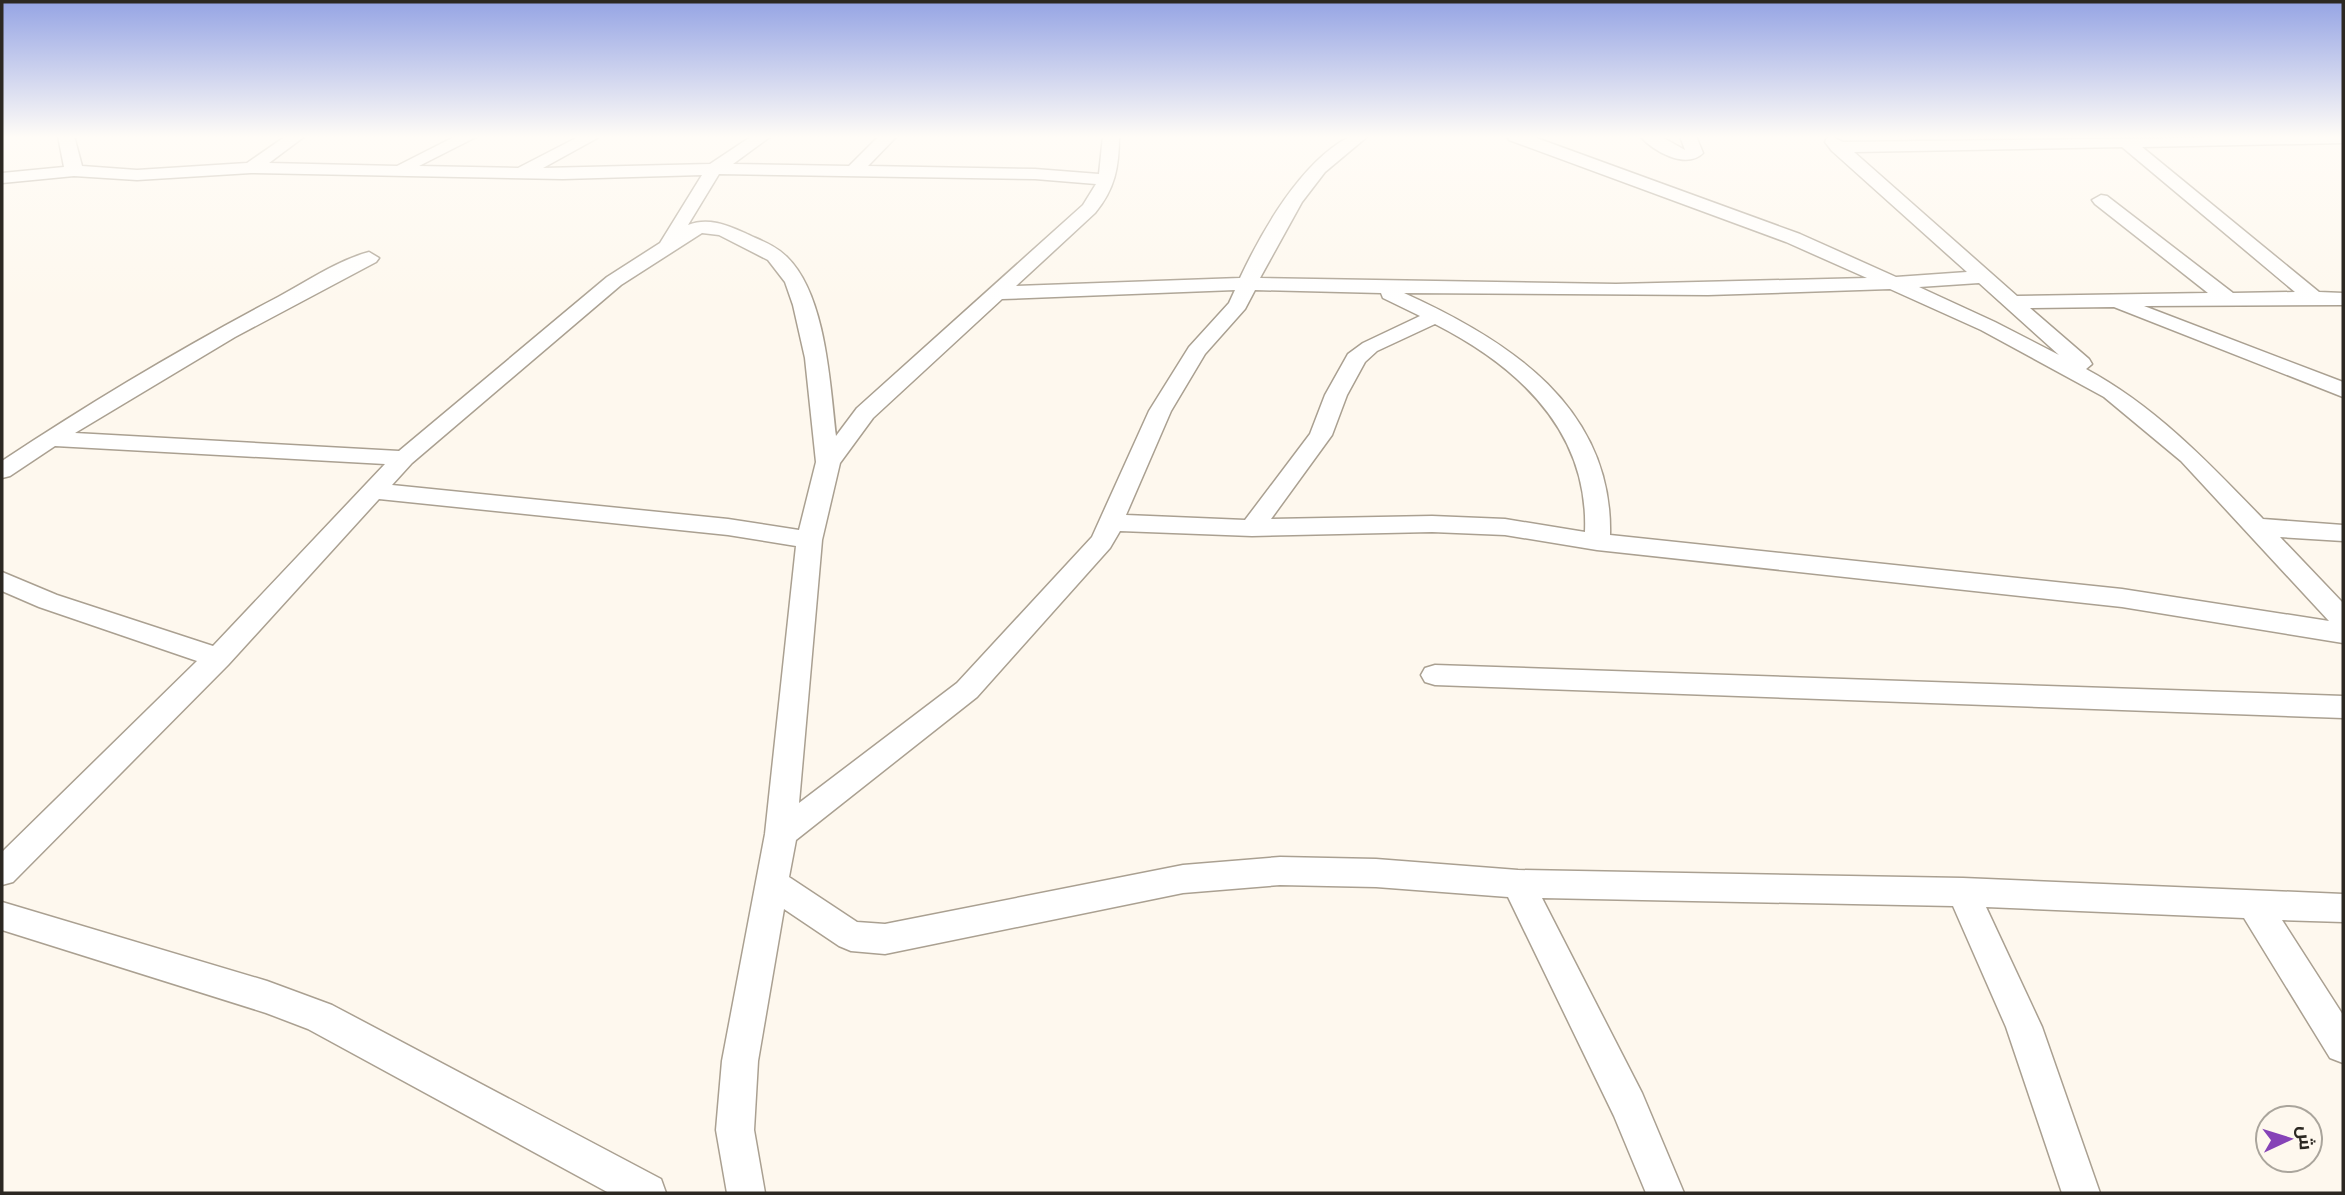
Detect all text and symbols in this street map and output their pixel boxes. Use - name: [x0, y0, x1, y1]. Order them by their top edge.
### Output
- north arrow: [2254, 1104, 2324, 1174]
- text: ش: [2289, 1125, 2320, 1151]

